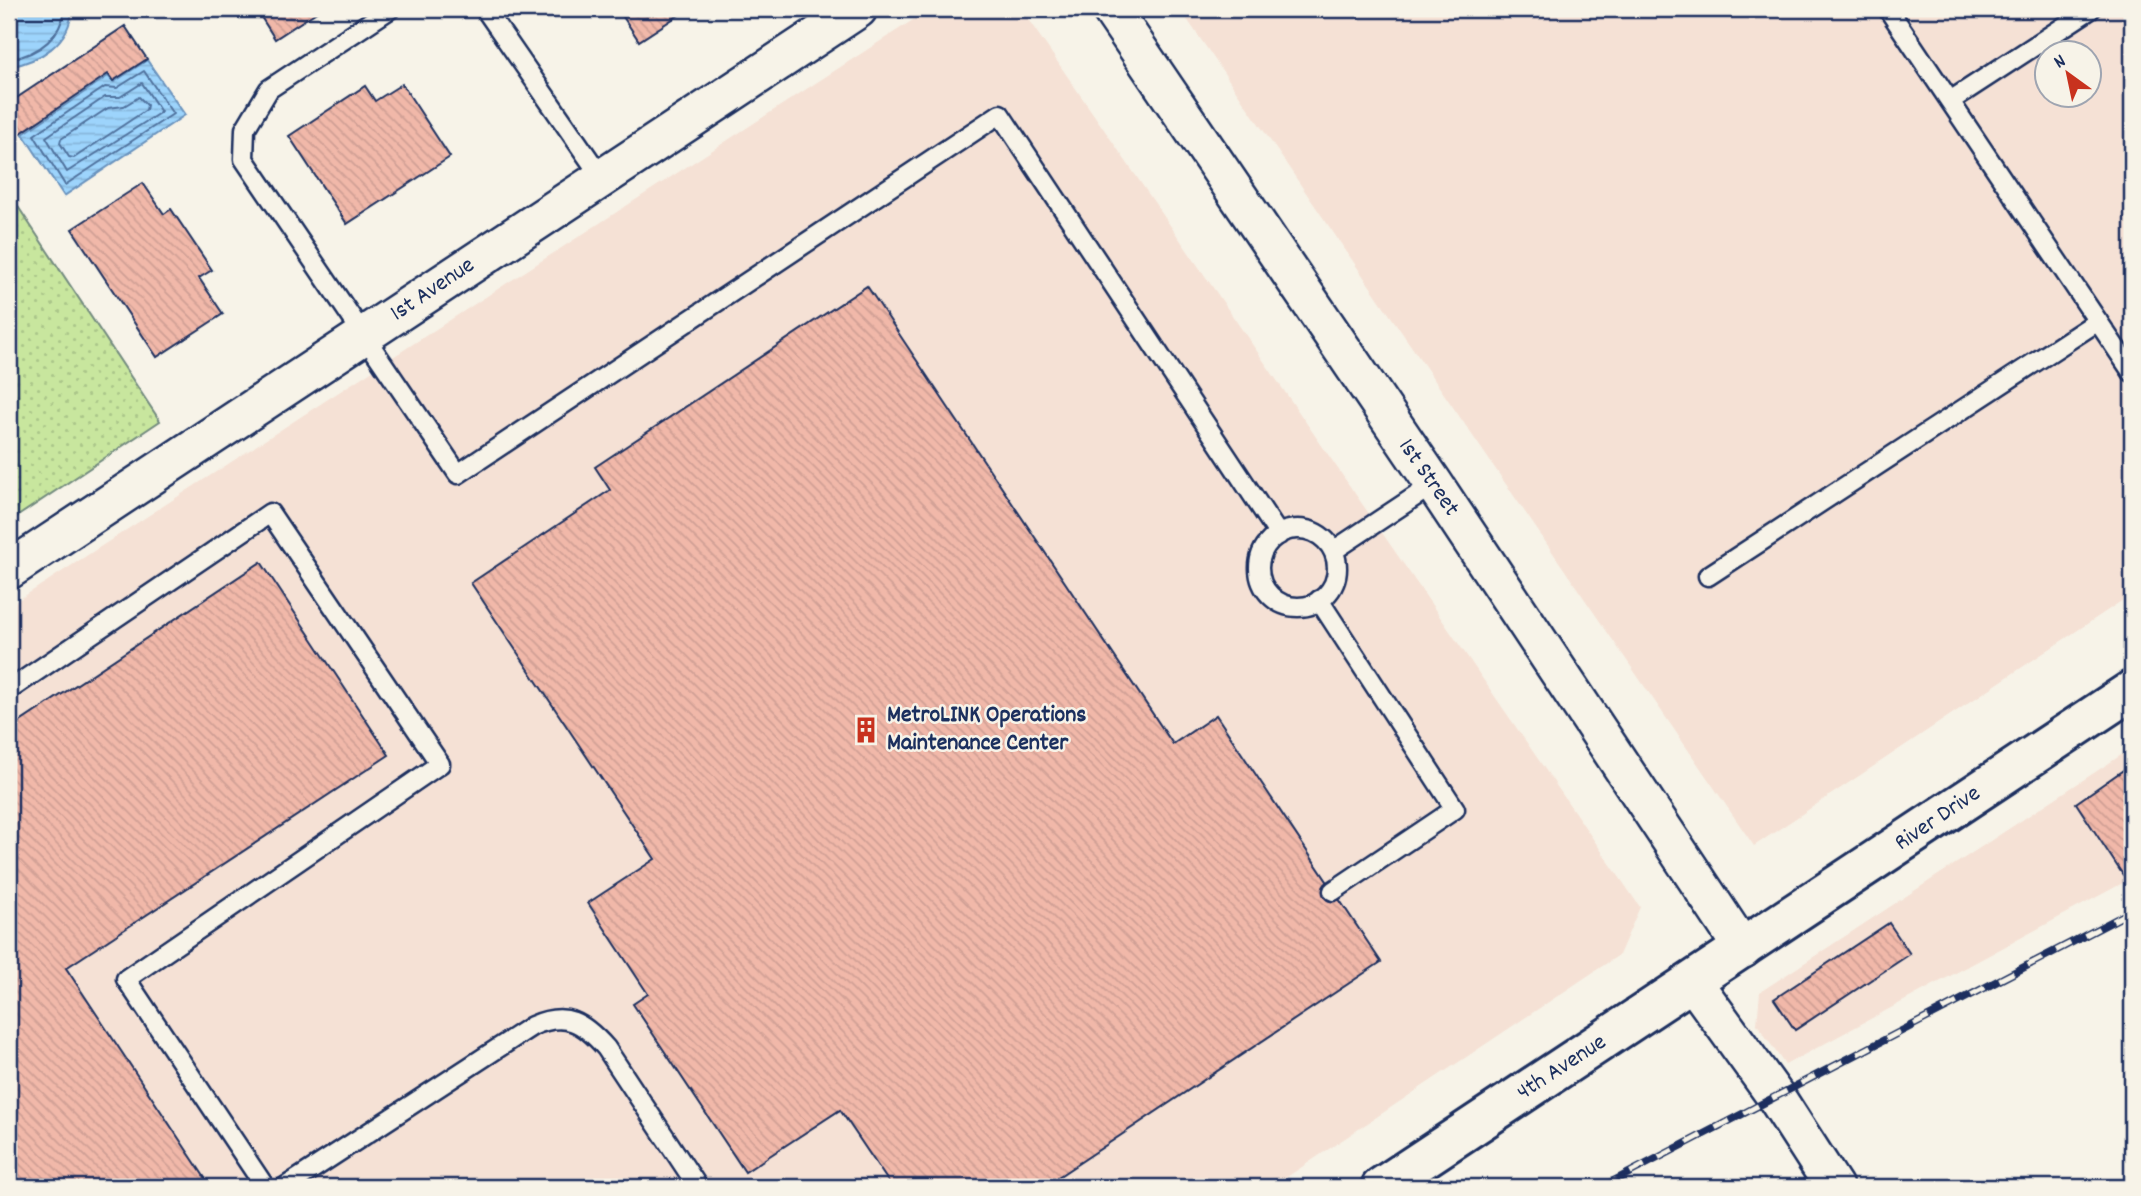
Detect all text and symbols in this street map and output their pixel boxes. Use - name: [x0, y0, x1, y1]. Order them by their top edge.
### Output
- north arrow: [2032, 38, 2102, 108]
- text: N: [2049, 49, 2072, 77]
- street label: 1st Avenue: [384, 249, 482, 331]
- street label: 1st Street: [1389, 432, 1467, 524]
- place label: MetroLINK Operations Maintenance Center: [887, 699, 1086, 761]
- building icon: MetroLINK Operations Maintenance Center: [851, 715, 881, 745]
- street label: River Drive: [1888, 778, 1988, 860]
- street label: 4th Avenue: [1510, 1026, 1614, 1110]

